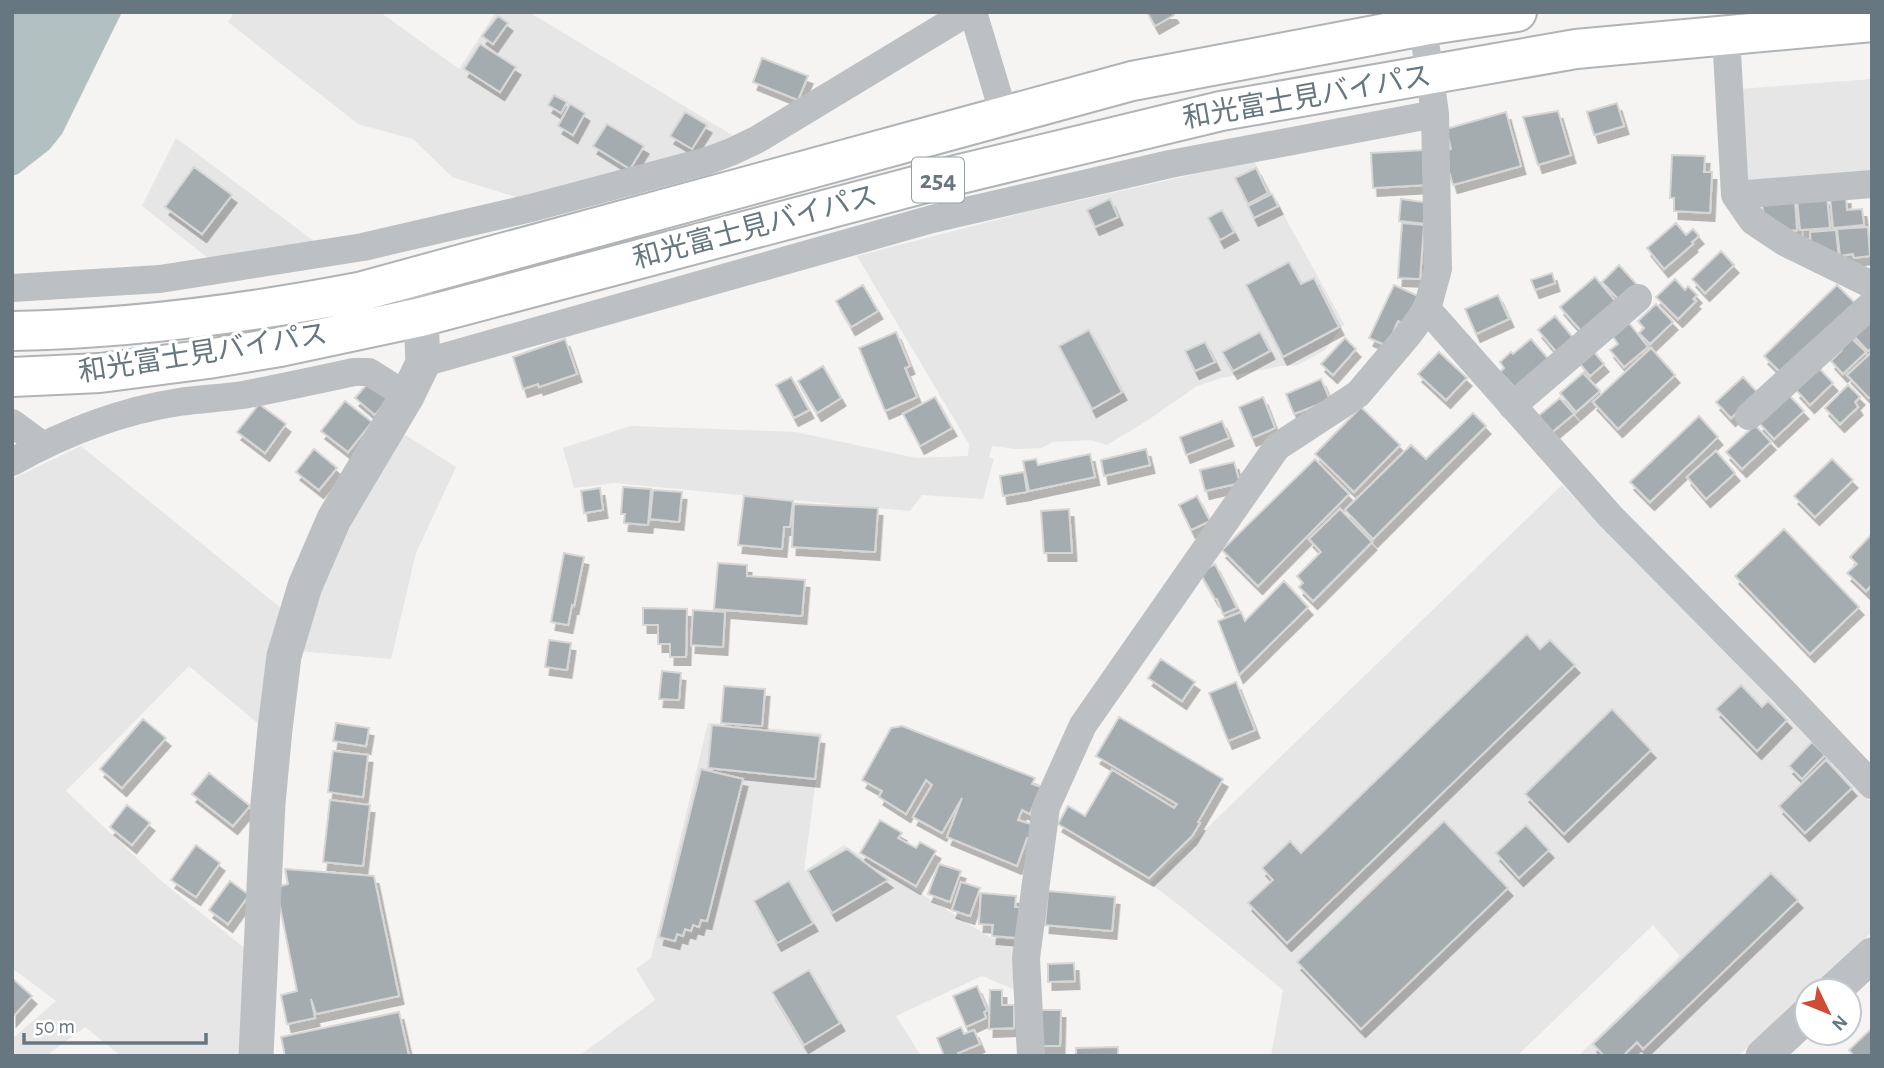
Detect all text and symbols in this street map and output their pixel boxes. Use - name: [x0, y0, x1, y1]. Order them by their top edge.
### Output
- street label: 和光富士見バイパス: [1180, 60, 1433, 134]
- road number: 254: [912, 158, 964, 202]
- street label: 和光富士見バイパス: [629, 180, 880, 274]
- street label: 和光富士見バイパス: [76, 319, 329, 387]
- north arrow: [1793, 977, 1863, 1047]
- scale bar: [24, 1002, 206, 1046]
- text: N: [1828, 1011, 1851, 1034]
- text: 50 m: [35, 1016, 75, 1037]

